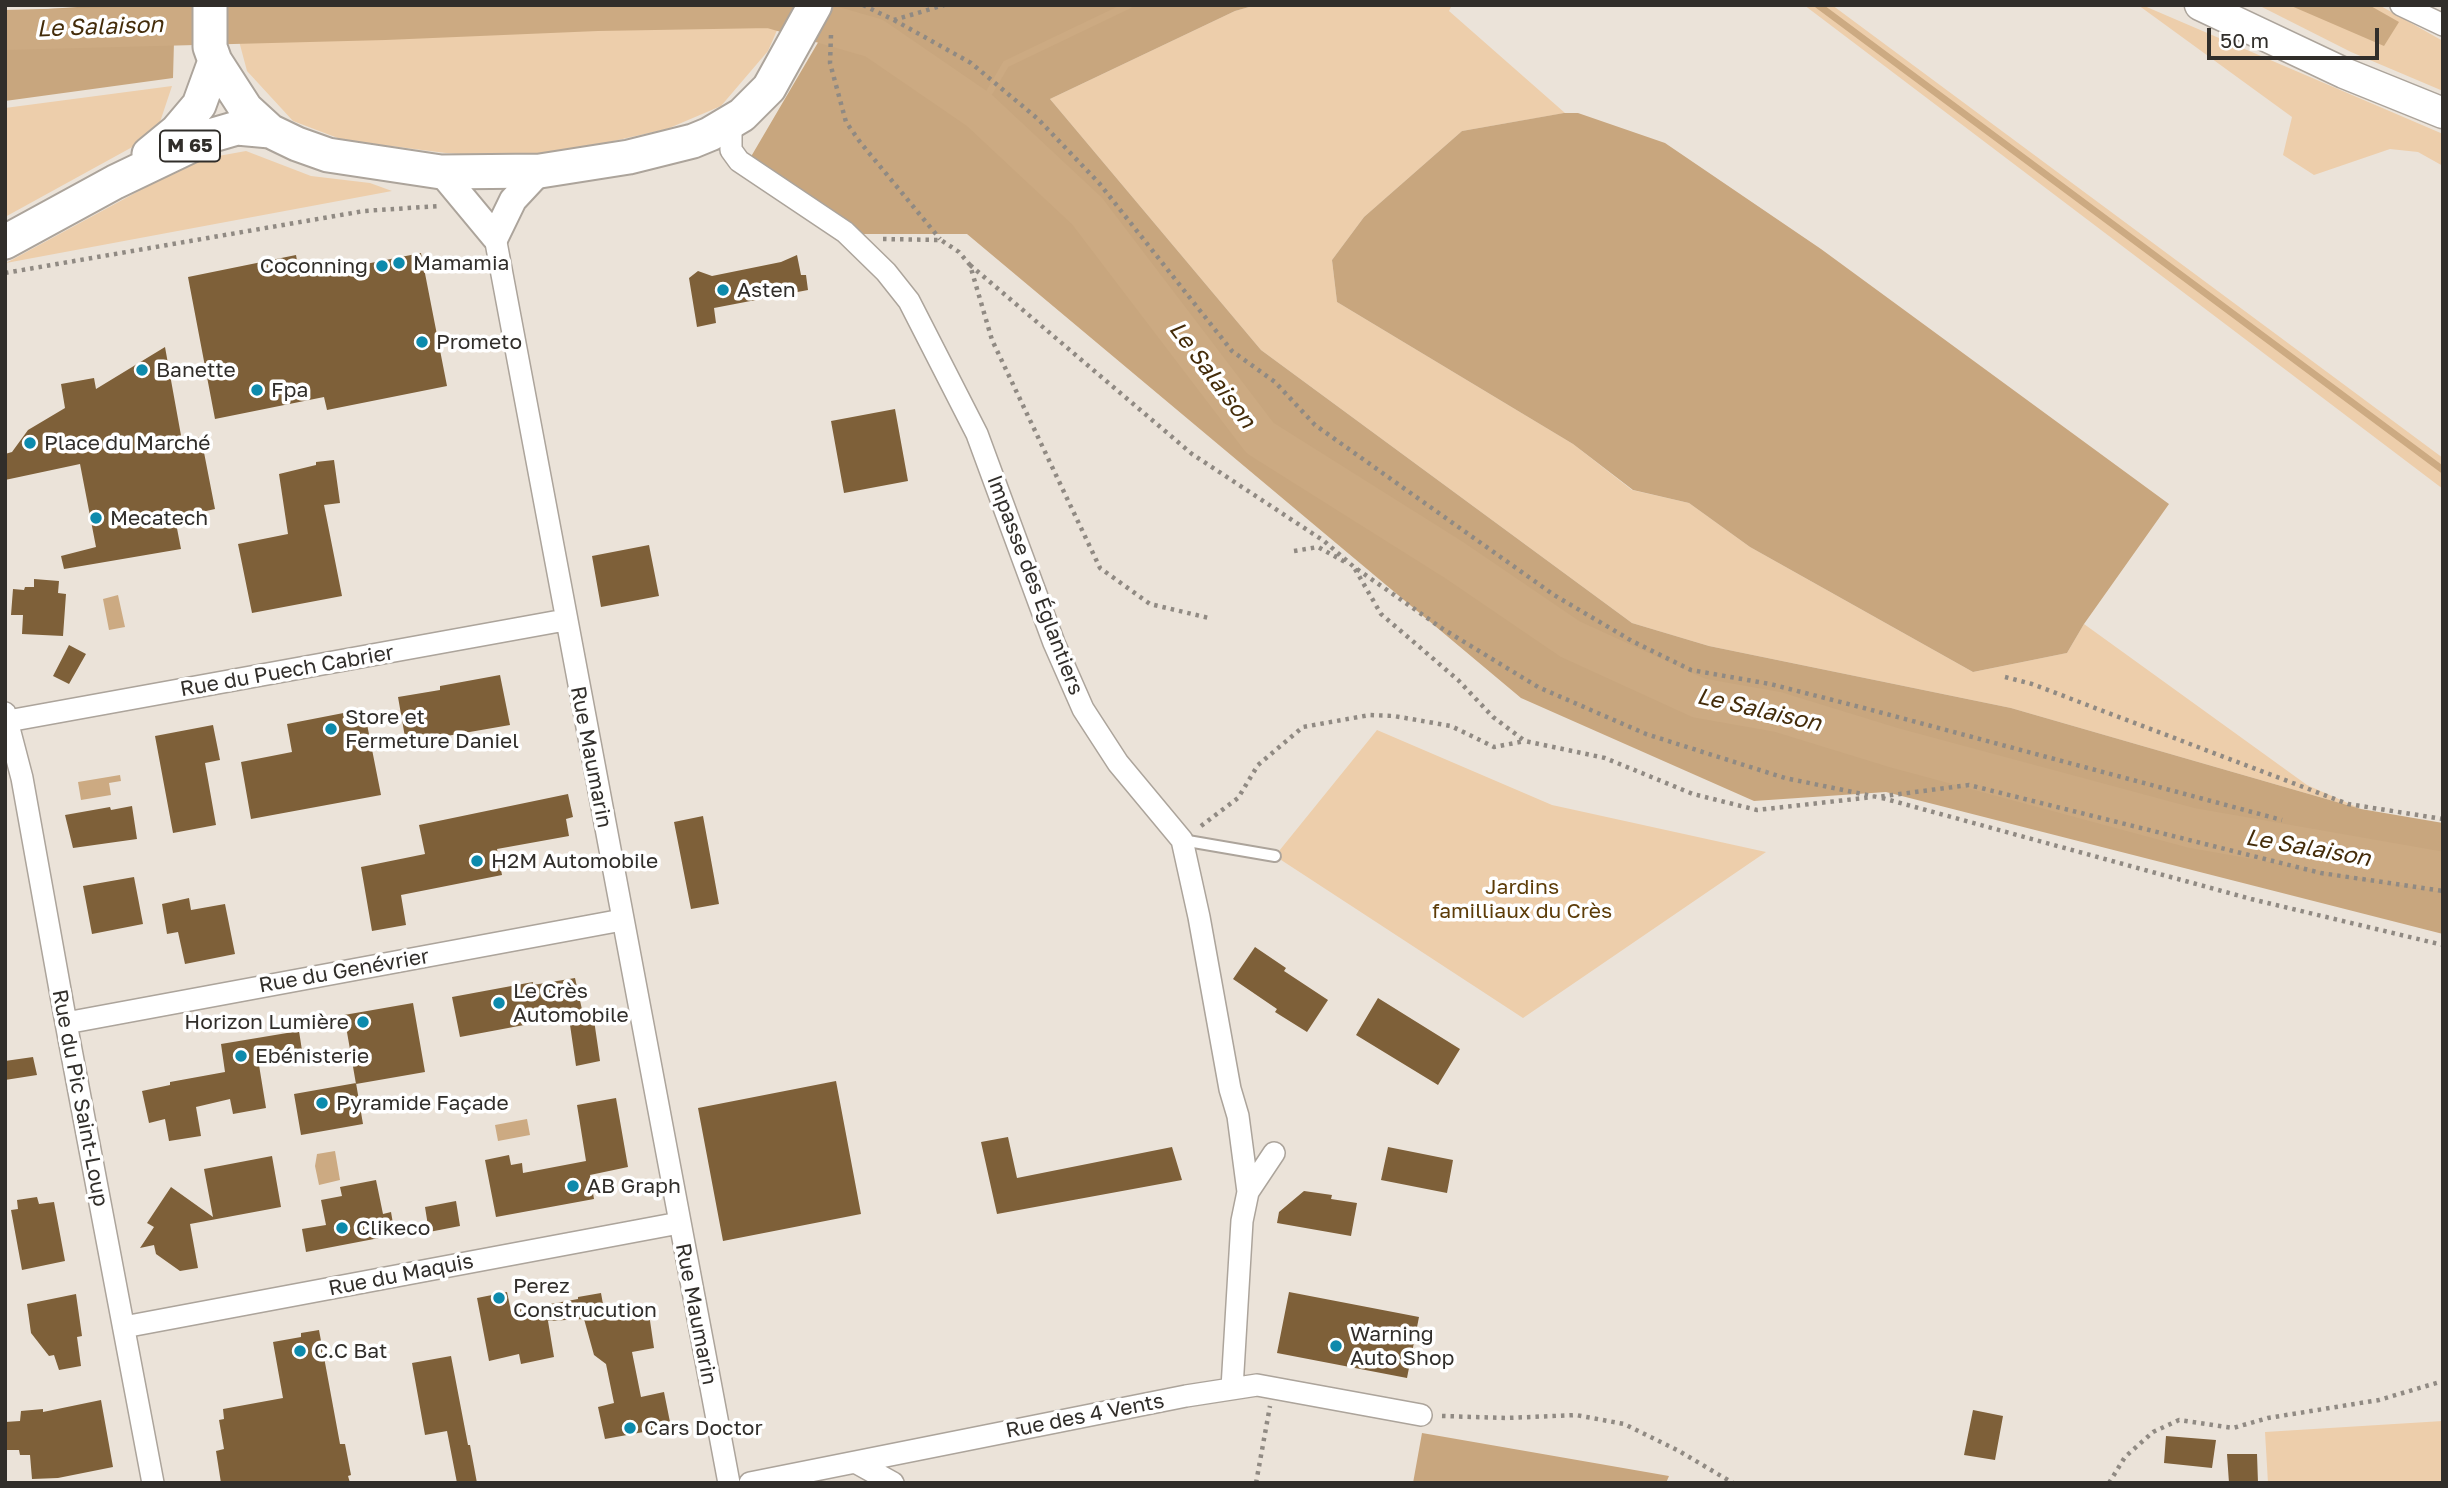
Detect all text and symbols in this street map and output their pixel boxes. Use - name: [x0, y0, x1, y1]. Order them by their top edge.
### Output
- water label: Le Salaison: [36, 11, 164, 43]
- scale bar: [2210, 14, 2382, 58]
- text: 50 m: [2220, 27, 2269, 53]
- road number: M 65: [160, 130, 220, 162]
- place label: Mamamia: [413, 250, 509, 276]
- place label: Coconning: [260, 253, 368, 279]
- marker: Mamamia: [391, 255, 407, 271]
- marker: Coconning: [374, 258, 390, 274]
- place label: Asten: [737, 277, 796, 303]
- marker: Asten: [715, 282, 731, 298]
- water label: Le Salaison: [1163, 316, 1261, 434]
- place label: Prometo: [436, 329, 522, 355]
- marker: Prometo: [414, 334, 430, 350]
- place label: Banette: [156, 357, 236, 383]
- marker: Banette: [134, 362, 150, 378]
- place label: Fpa: [271, 377, 308, 403]
- marker: Fpa: [249, 382, 265, 398]
- place label: Place du Marché: [44, 430, 211, 456]
- marker: Place du Marché: [22, 435, 38, 451]
- street label: Impasse des Églantiers: [981, 472, 1089, 698]
- place label: Mecatech: [110, 505, 208, 531]
- marker: Mecatech: [88, 510, 104, 526]
- street label: Rue du Puech Cabrier: [178, 640, 396, 702]
- water label: Le Salaison: [1694, 682, 1824, 738]
- street label: Rue Maumarin: [565, 684, 617, 830]
- place label: Store et Fermeture Daniel: [345, 704, 519, 754]
- marker: Store et Fermeture Daniel: [323, 721, 339, 737]
- water label: Le Salaison: [2243, 823, 2373, 873]
- place label: H2M Automobile: [491, 848, 658, 874]
- marker: H2M Automobile: [469, 853, 485, 869]
- park label: Jardins familliaux du Crès: [1432, 874, 1612, 924]
- street label: Rue du Genévrier: [257, 944, 431, 998]
- place label: Le Crès Automobile: [513, 978, 629, 1028]
- street label: Rue du Pic Saint-Loup: [47, 987, 113, 1209]
- marker: Le Crès Automobile: [491, 995, 507, 1011]
- place label: Horizon Lumière: [184, 1009, 349, 1035]
- marker: Horizon Lumière: [355, 1014, 371, 1030]
- place label: Ebénisterie: [255, 1043, 369, 1069]
- marker: Ebénisterie: [233, 1048, 249, 1064]
- place label: Pyramide Façade: [336, 1090, 509, 1116]
- marker: Pyramide Façade: [314, 1095, 330, 1111]
- place label: AB Graph: [587, 1173, 681, 1199]
- marker: AB Graph: [565, 1178, 581, 1194]
- place label: Clikeco: [356, 1215, 430, 1241]
- marker: Clikeco: [334, 1220, 350, 1236]
- street label: Rue Maumarin: [670, 1241, 722, 1387]
- street label: Rue du Maquis: [326, 1249, 476, 1301]
- place label: Perez Construcution: [513, 1273, 657, 1323]
- marker: Perez Construcution: [491, 1290, 507, 1306]
- place label: Warning Auto Shop: [1350, 1321, 1454, 1371]
- place label: C.C Bat: [314, 1338, 387, 1364]
- marker: Warning Auto Shop: [1328, 1338, 1344, 1354]
- marker: C.C Bat: [292, 1343, 308, 1359]
- street label: Rue des 4 Vents: [1004, 1388, 1166, 1444]
- place label: Cars Doctor: [644, 1415, 763, 1441]
- marker: Cars Doctor: [622, 1420, 638, 1436]

